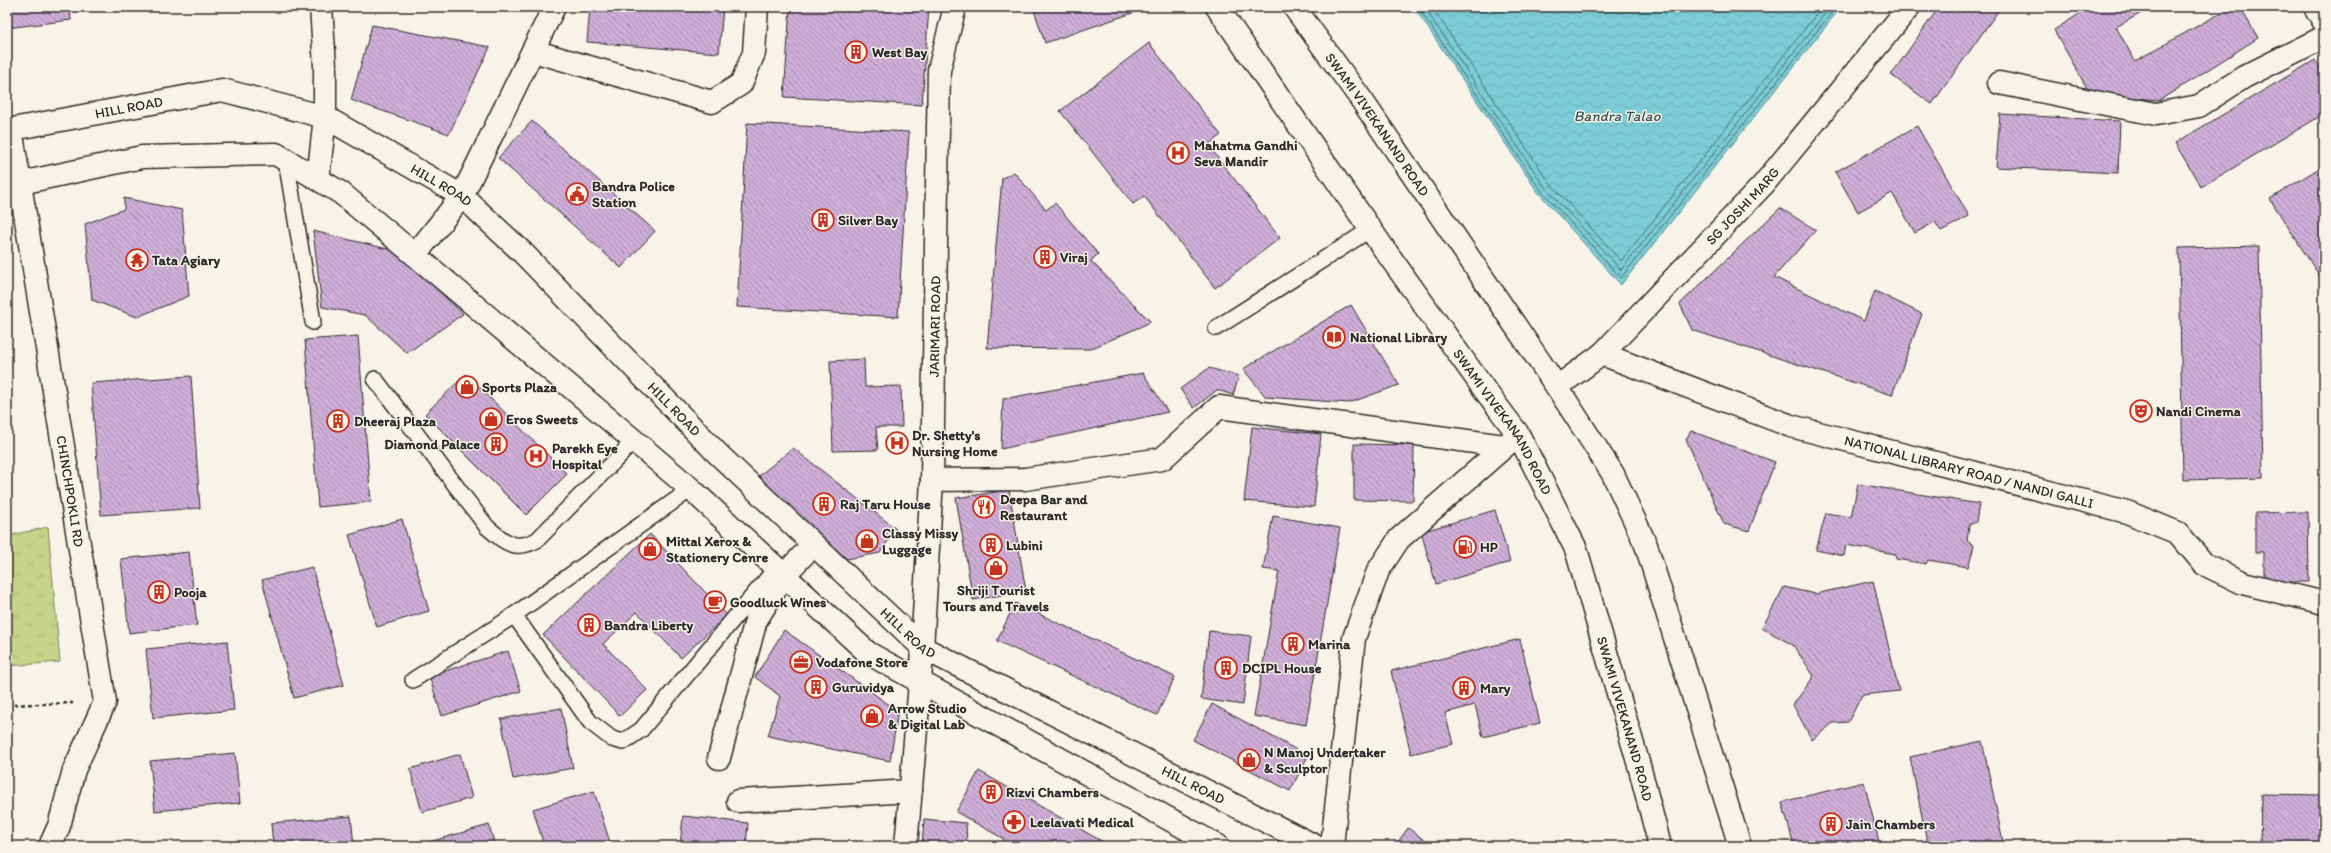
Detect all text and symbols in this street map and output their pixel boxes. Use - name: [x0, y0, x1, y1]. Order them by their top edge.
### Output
- building icon: West Bay: [843, 39, 869, 65]
- place label: West Bay: [872, 44, 928, 61]
- street label: SWAMI VIVEKANAND ROAD: [1322, 49, 1433, 199]
- street label: HILL ROAD: [94, 93, 164, 122]
- water label: Bandra Talao: [1574, 107, 1661, 125]
- place label: Mahatma Gandhi Seva Mandir: [1194, 137, 1298, 170]
- hospital icon: Mahatma Gandhi Seva Mandir: [1165, 140, 1191, 166]
- street label: HILL ROAD: [408, 160, 476, 210]
- street label: SG JOSHI MARG: [1702, 163, 1783, 248]
- place label: Bandra Police Station: [592, 178, 675, 211]
- public building icon: Bandra Police Station: [564, 181, 590, 207]
- building icon: Silver Bay: [810, 207, 836, 233]
- place label: Silver Bay: [838, 212, 899, 229]
- building icon: Viraj: [1032, 244, 1058, 270]
- temple icon: Tata Agiary: [124, 247, 150, 273]
- place label: Viraj: [1060, 249, 1088, 266]
- place label: Tata Agiary: [151, 252, 220, 269]
- street label: JARIMARI ROAD: [925, 275, 944, 377]
- library icon: National Library: [1321, 324, 1347, 350]
- place label: National Library: [1350, 329, 1448, 346]
- street label: SWAMI VIVEKANAND ROAD: [1450, 345, 1556, 498]
- shop icon: Sports Plaza: [454, 374, 480, 400]
- street label: HILL ROAD: [644, 378, 704, 440]
- place label: Sports Plaza: [482, 379, 557, 396]
- theatre icon: Nandi Cinema: [2128, 398, 2154, 424]
- place label: Nandi Cinema: [2156, 403, 2241, 420]
- shop icon: Eros Sweets: [478, 406, 504, 432]
- building icon: Dheeraj Plaza: [325, 408, 351, 434]
- place label: Eros Sweets: [506, 411, 578, 428]
- place label: Dheeraj Plaza: [354, 413, 436, 430]
- place label: Dr. Shetty's Nursing Home: [912, 427, 998, 460]
- hospital icon: Dr. Shetty's Nursing Home: [884, 430, 910, 456]
- building icon: Diamond Palace: [483, 431, 509, 457]
- street label: NATIONAL LIBRARY ROAD / NANDI GALLI: [1843, 432, 2095, 512]
- street label: CHINCHPOKLI RD: [53, 434, 88, 548]
- place label: Diamond Palace: [384, 436, 480, 453]
- place label: Parekh Eye Hospital: [552, 440, 618, 473]
- hospital icon: Parekh Eye Hospital: [523, 443, 549, 469]
- building icon: Raj Taru House: [811, 491, 837, 517]
- place label: Deepa Bar and Restaurant: [1000, 491, 1088, 524]
- restaurant icon: Deepa Bar and Restaurant: [971, 494, 997, 520]
- place label: Raj Taru House: [840, 496, 931, 513]
- place label: Classy Missy Luggage: [882, 525, 959, 558]
- shop icon: Classy Missy Luggage: [854, 528, 880, 554]
- building icon: Lubini: [978, 532, 1004, 558]
- place label: Mittal Xerox & Stationery Cenre: [666, 533, 768, 566]
- fuel station icon: HP: [1452, 534, 1478, 560]
- shop icon: Mittal Xerox & Stationery Cenre: [637, 536, 663, 562]
- place label: Lubini: [1006, 537, 1043, 554]
- place label: HP: [1480, 539, 1498, 556]
- shop icon: Shriji Tourist Tours and Travels: [983, 555, 1009, 581]
- building icon: Pooja: [146, 579, 172, 605]
- place label: Shriji Tourist Tours and Travels: [942, 582, 1049, 615]
- place label: Pooja: [174, 584, 207, 601]
- cafe icon: Goodluck Wines: [702, 589, 728, 615]
- place label: Goodluck Wines: [730, 594, 826, 611]
- street label: HILL ROAD: [877, 604, 939, 662]
- building icon: Bandra Liberty: [576, 612, 602, 638]
- place label: Bandra Liberty: [604, 617, 693, 634]
- building icon: Marina: [1280, 631, 1306, 657]
- street label: SWAMI VIVEKANAND ROAD: [1593, 634, 1657, 803]
- place label: Marina: [1308, 636, 1351, 653]
- office icon: Vodafone Store: [788, 649, 814, 675]
- place label: Vodafone Store: [816, 654, 908, 671]
- building icon: DCIPL House: [1213, 655, 1239, 681]
- place label: DCIPL House: [1242, 660, 1322, 677]
- building icon: Guruvidya: [803, 674, 829, 700]
- building icon: Mary: [1451, 675, 1477, 701]
- place label: Guruvidya: [832, 679, 895, 696]
- place label: Mary: [1480, 680, 1511, 697]
- place label: Arrow Studio & Digital Lab: [887, 700, 967, 733]
- shop icon: Arrow Studio & Digital Lab: [859, 703, 885, 729]
- place label: N Manoj Undertaker & Sculptor: [1264, 744, 1386, 777]
- shop icon: N Manoj Undertaker & Sculptor: [1236, 747, 1262, 773]
- street label: HILL ROAD: [1159, 762, 1228, 808]
- building icon: Rizvi Chambers: [978, 779, 1004, 805]
- place label: Rizvi Chambers: [1006, 784, 1099, 801]
- pharmacy icon: Leelavati Medical: [1001, 809, 1027, 835]
- building icon: Jain Chambers: [1818, 811, 1844, 837]
- place label: Leelavati Medical: [1030, 814, 1135, 831]
- place label: Jain Chambers: [1845, 816, 1935, 833]

